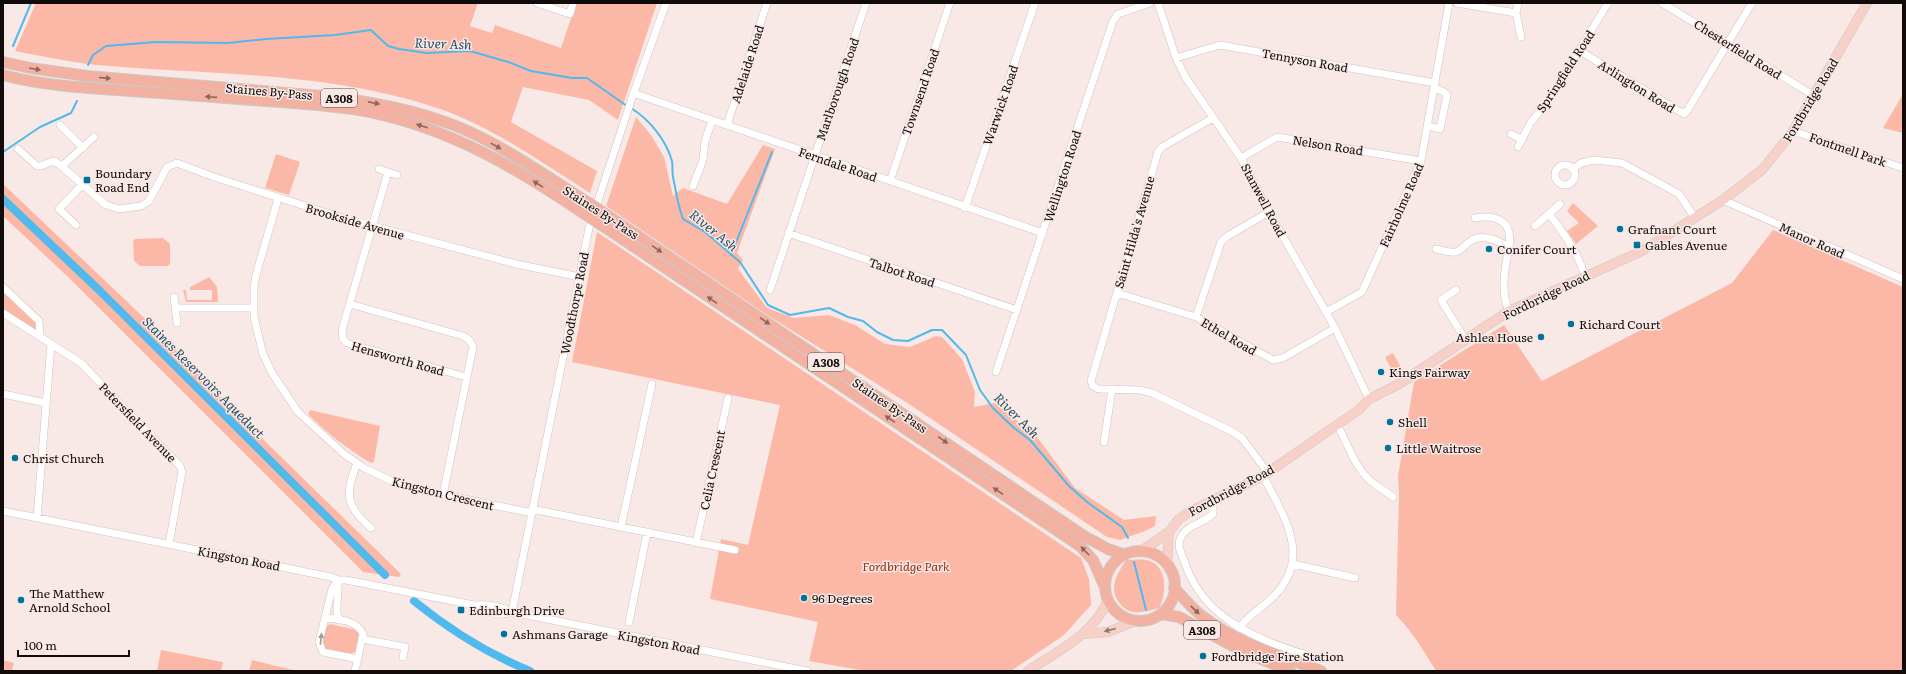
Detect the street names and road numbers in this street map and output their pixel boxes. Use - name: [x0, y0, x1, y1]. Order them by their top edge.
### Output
- street label: Chesterfield Road: [1691, 15, 1786, 84]
- street label: Adelaide Road: [726, 22, 768, 106]
- street label: Springfield Road: [1532, 26, 1599, 116]
- street label: Marlborough Road: [811, 34, 863, 143]
- street label: Tennyson Road: [1260, 44, 1350, 77]
- street label: Townsend Road: [897, 45, 944, 138]
- street label: Fordbridge Road: [1778, 54, 1843, 145]
- street label: Arlington Road: [1595, 55, 1680, 117]
- street label: Warwick Road: [978, 62, 1022, 148]
- street label: Staines By-Pass: [225, 78, 314, 104]
- road number: A308: [321, 89, 357, 107]
- street label: Wellington Road: [1039, 127, 1086, 224]
- street label: Fontmell Park: [1807, 127, 1890, 171]
- street label: Nelson Road: [1291, 131, 1365, 160]
- street label: Ferndale Road: [796, 142, 880, 186]
- street label: Fairholme Road: [1374, 159, 1428, 250]
- street label: Stanwell Road: [1237, 160, 1291, 241]
- street label: Saint Hilda's Avenue: [1109, 174, 1159, 290]
- street label: Staines By-Pass: [560, 181, 643, 244]
- street label: Brookside Avenue: [303, 198, 407, 244]
- street label: Manor Road: [1776, 218, 1848, 263]
- street label: Woodthorpe Road: [555, 250, 593, 356]
- street label: Talbot Road: [866, 253, 938, 291]
- street label: Fordbridge Road: [1499, 266, 1593, 324]
- street label: Ethel Road: [1198, 313, 1261, 360]
- street label: Hensworth Road: [349, 336, 447, 380]
- road number: A308: [808, 353, 844, 371]
- street label: Staines By-Pass: [849, 373, 932, 437]
- street label: Petersfield Avenue: [95, 378, 181, 466]
- street label: Celia Crescent: [695, 428, 729, 512]
- street label: Fordbridge Road: [1185, 459, 1278, 520]
- street label: Kingston Crescent: [390, 472, 496, 514]
- street label: Kingston Road: [196, 541, 283, 575]
- road number: A308: [1184, 621, 1220, 639]
- street label: Kingston Road: [616, 625, 703, 659]

